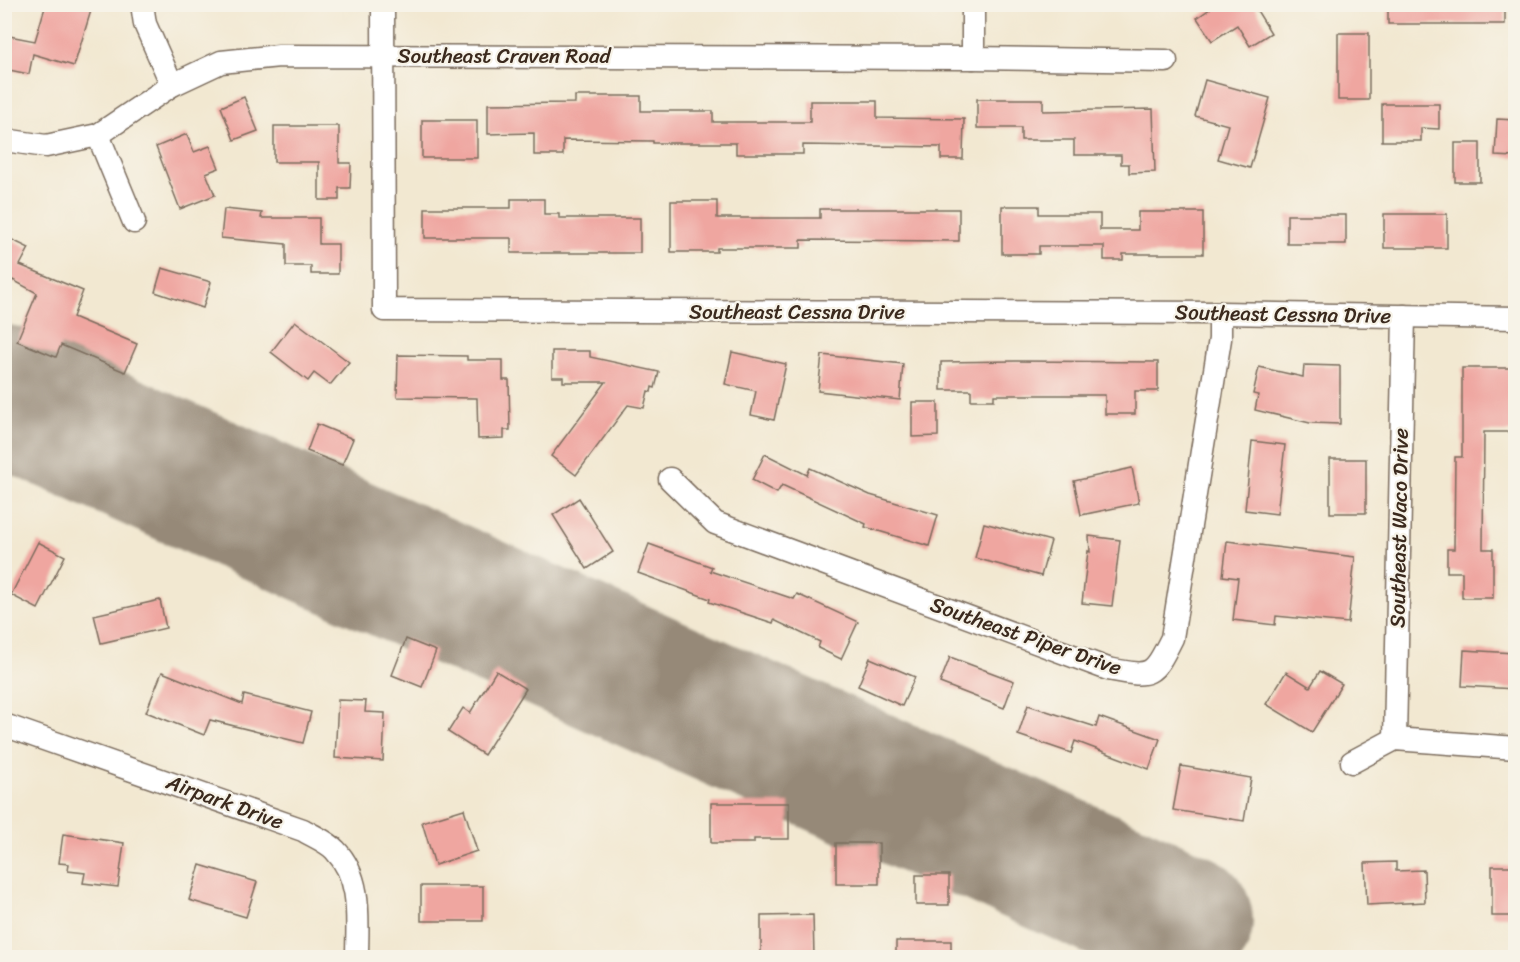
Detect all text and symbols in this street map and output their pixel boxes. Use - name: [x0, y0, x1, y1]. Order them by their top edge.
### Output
- street label: Southeast Craven Road: [397, 37, 613, 75]
- street label: Southeast Cessna Drive: [689, 293, 905, 331]
- street label: Southeast Cessna Drive: [1175, 293, 1392, 335]
- street label: Southeast Waco Drive: [1378, 428, 1420, 628]
- street label: Southeast Piper Drive: [925, 585, 1127, 687]
- street label: Airpark Drive: [160, 763, 289, 841]

